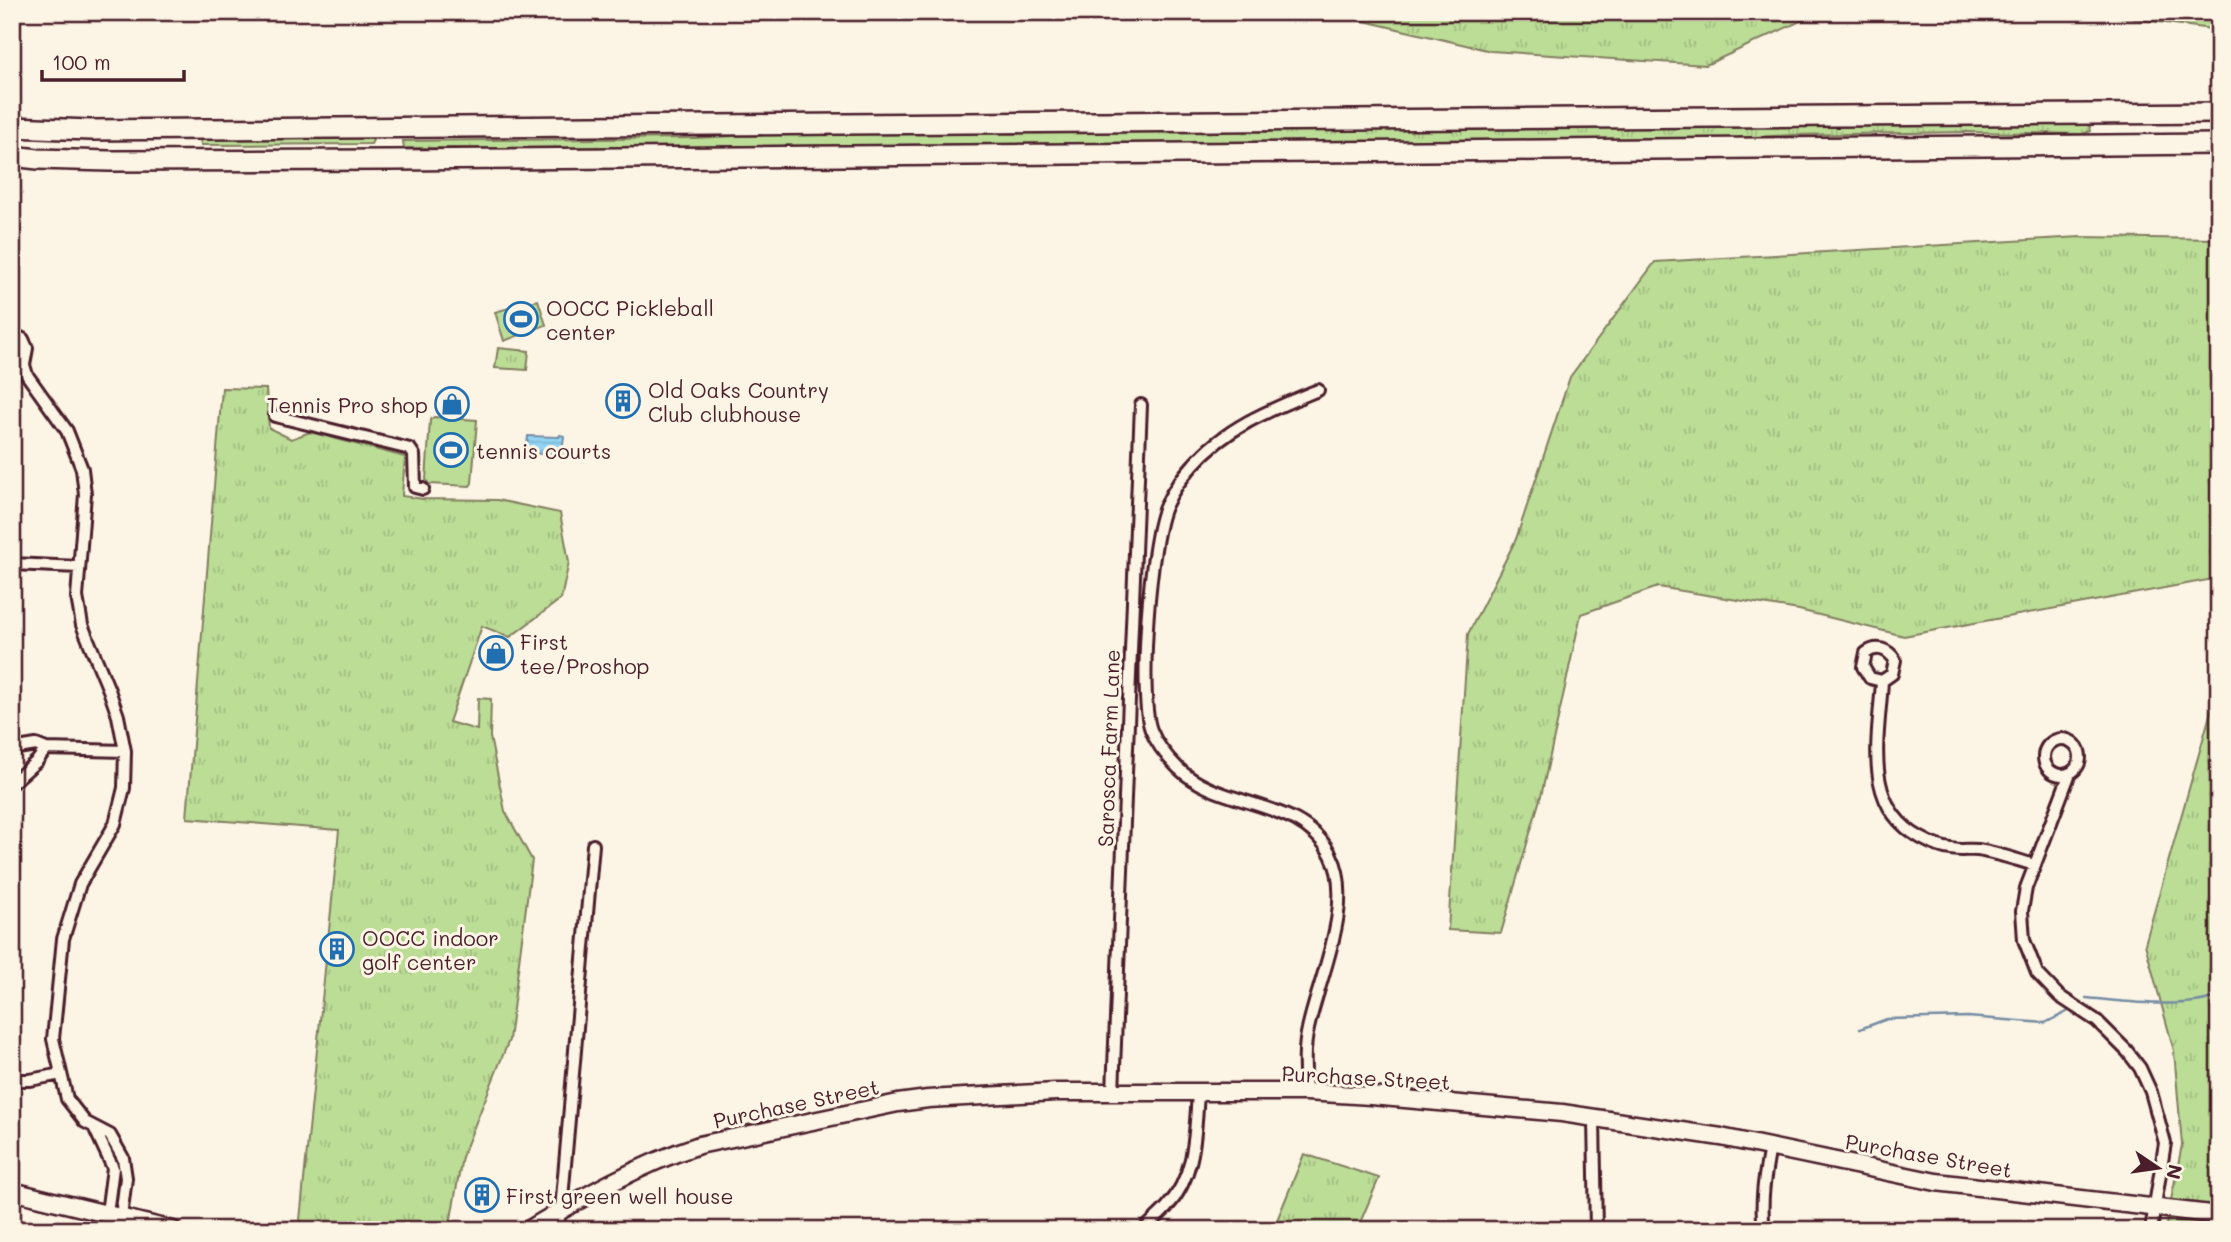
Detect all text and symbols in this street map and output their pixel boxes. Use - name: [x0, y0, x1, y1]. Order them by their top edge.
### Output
- scale bar: [42, 38, 184, 82]
- text: 100 m: [52, 48, 111, 75]
- place label: OOCC Pickleball center: [546, 294, 714, 345]
- sports icon: OOCC Pickleball center: [502, 300, 540, 338]
- place label: Old Oaks Country Club clubhouse: [648, 376, 829, 427]
- building icon: Old Oaks Country Club clubhouse: [604, 382, 642, 420]
- shop icon: Tennis Pro shop: [433, 385, 471, 423]
- place label: Tennis Pro shop: [267, 391, 428, 418]
- sports icon: tennis courts: [432, 431, 470, 469]
- place label: tennis courts: [476, 437, 611, 464]
- place label: First tee/Proshop: [520, 628, 650, 679]
- shop icon: First tee/Proshop: [477, 634, 515, 672]
- street label: Sarosca Farm Lane: [1091, 649, 1125, 847]
- place label: OOCC indoor golf center: [362, 924, 499, 975]
- building icon: OOCC indoor golf center: [318, 930, 356, 968]
- street label: Purchase Street: [1281, 1059, 1451, 1095]
- street label: Purchase Street: [711, 1072, 881, 1134]
- street label: Purchase Street: [1843, 1127, 2015, 1183]
- north arrow: [2122, 1134, 2192, 1204]
- text: N: [2161, 1162, 2189, 1182]
- building icon: First green well house: [463, 1176, 501, 1214]
- place label: First green well house: [506, 1182, 734, 1209]

